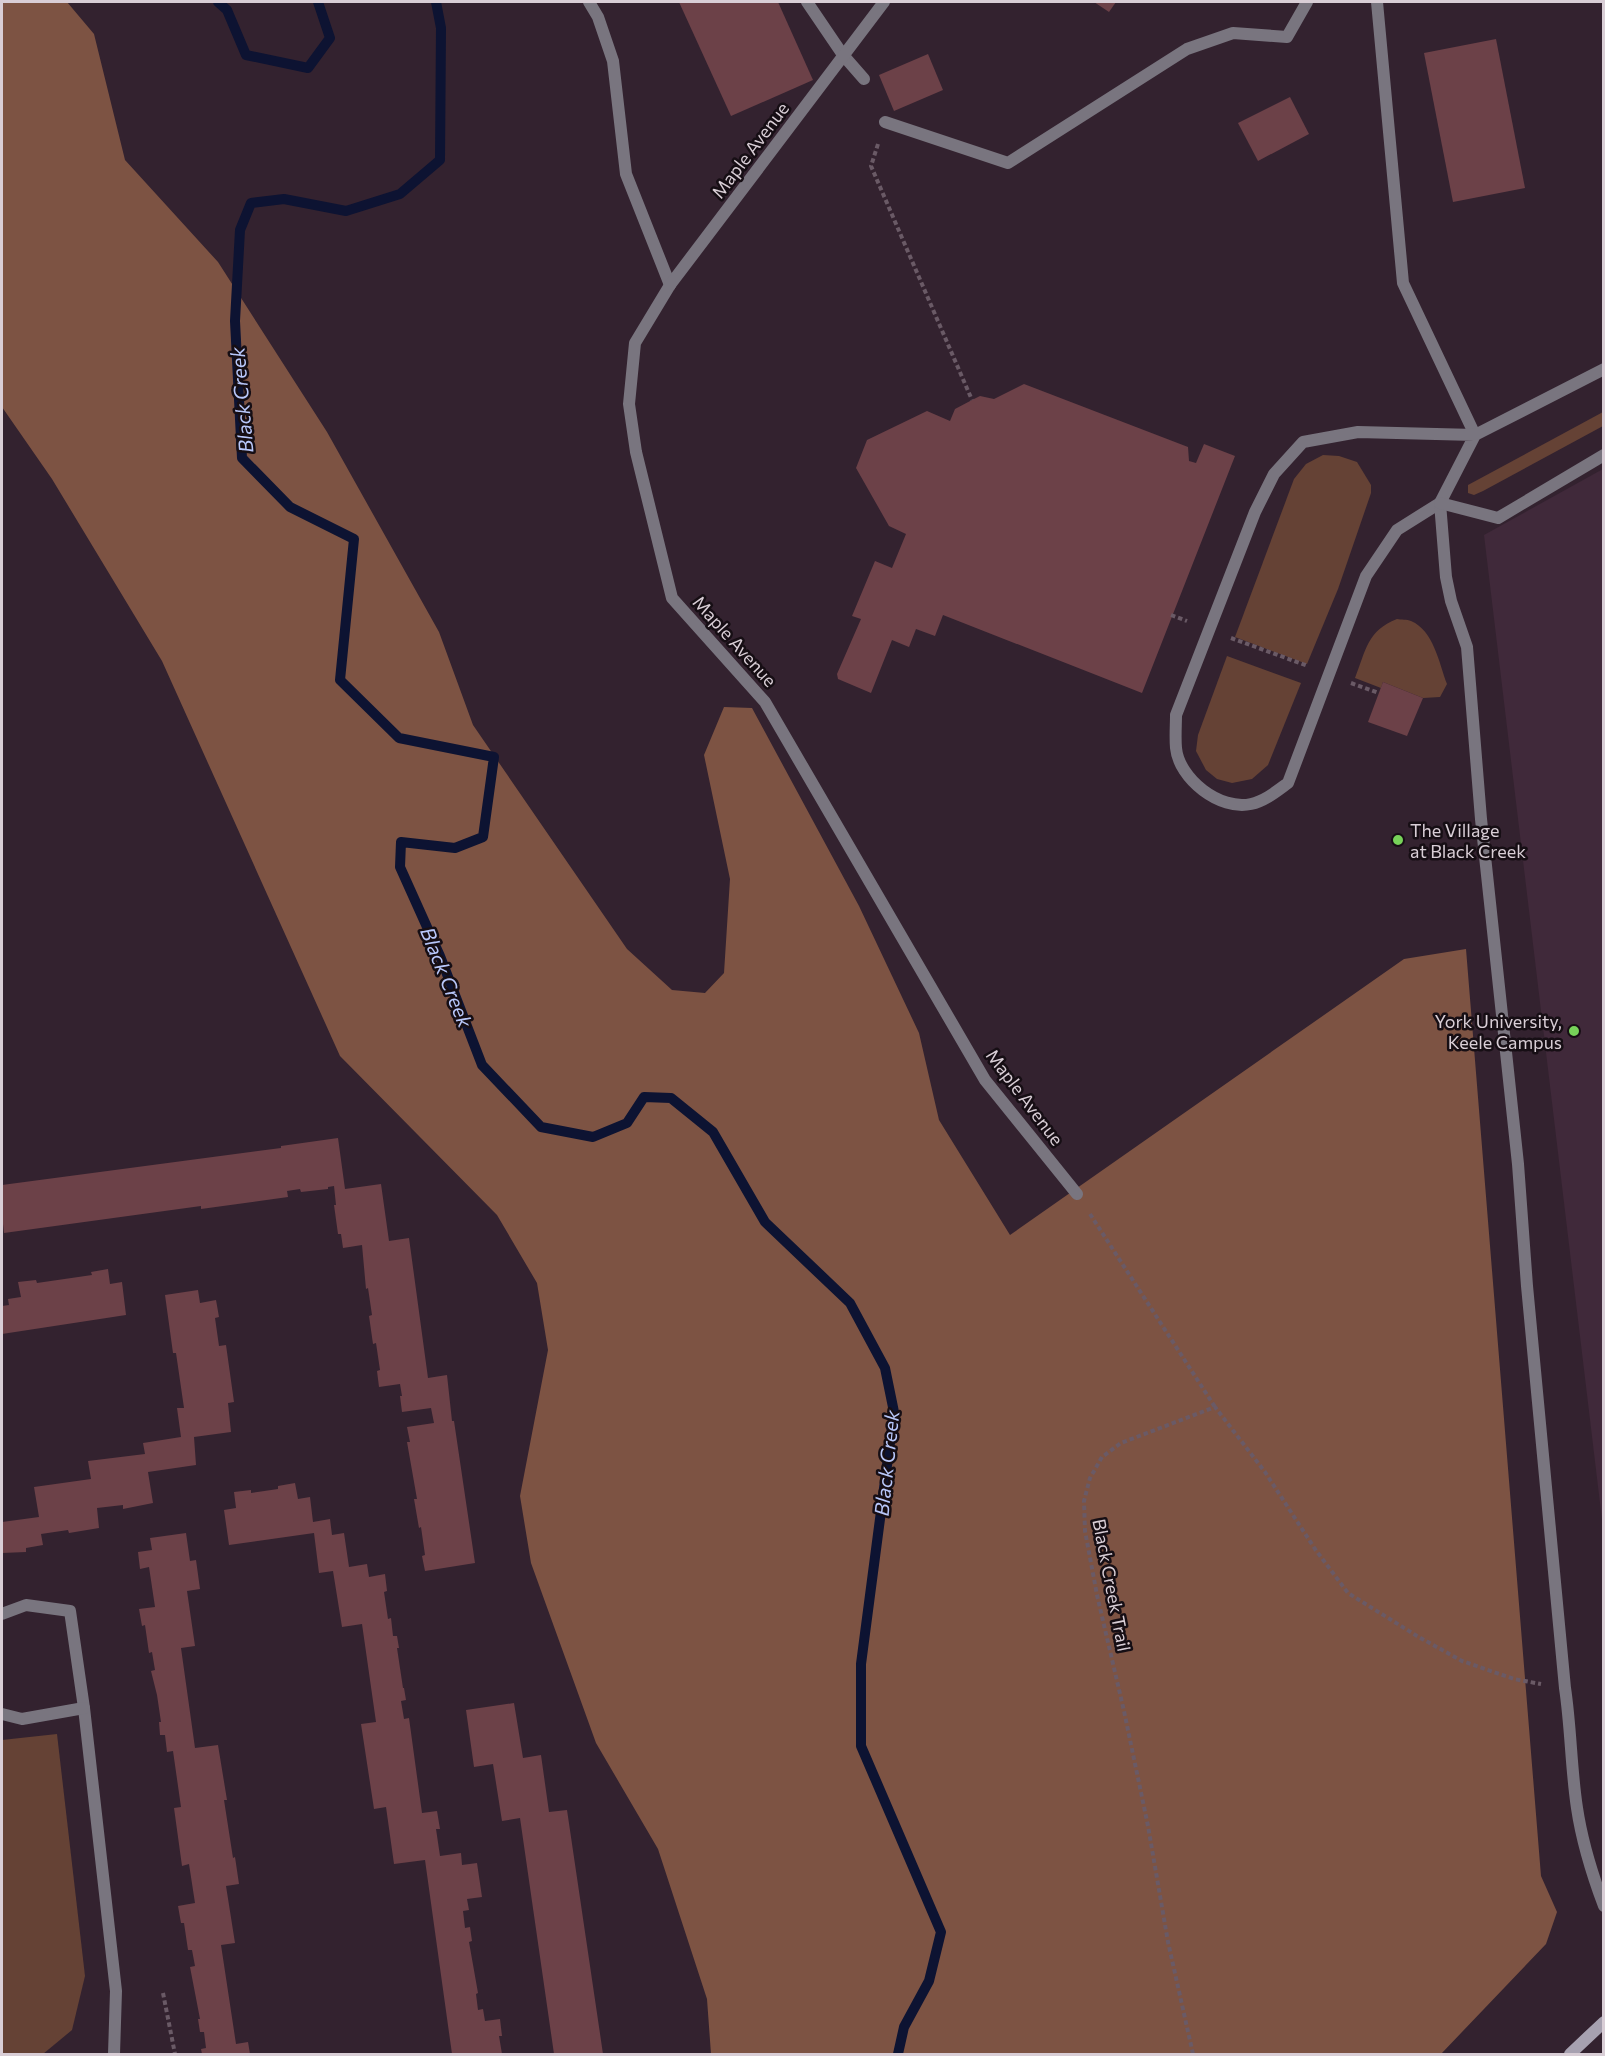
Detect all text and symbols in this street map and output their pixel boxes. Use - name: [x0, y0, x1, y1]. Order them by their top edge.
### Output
- street label: Maple Avenue: [707, 98, 793, 202]
- water label: Black Creek: [224, 345, 258, 454]
- street label: Maple Avenue: [688, 591, 782, 691]
- place label: The Village at Black Creek: [1410, 819, 1526, 862]
- marker: The Village at Black Creek: [1391, 833, 1405, 847]
- water label: Black Creek: [416, 923, 478, 1032]
- place label: York University, Keele Campus: [1435, 1010, 1562, 1053]
- marker: York University, Keele Campus: [1567, 1024, 1581, 1038]
- street label: Maple Avenue: [982, 1045, 1068, 1149]
- water label: Black Creek: [869, 1408, 904, 1517]
- street label: Black Creek Trail: [1088, 1517, 1136, 1653]

